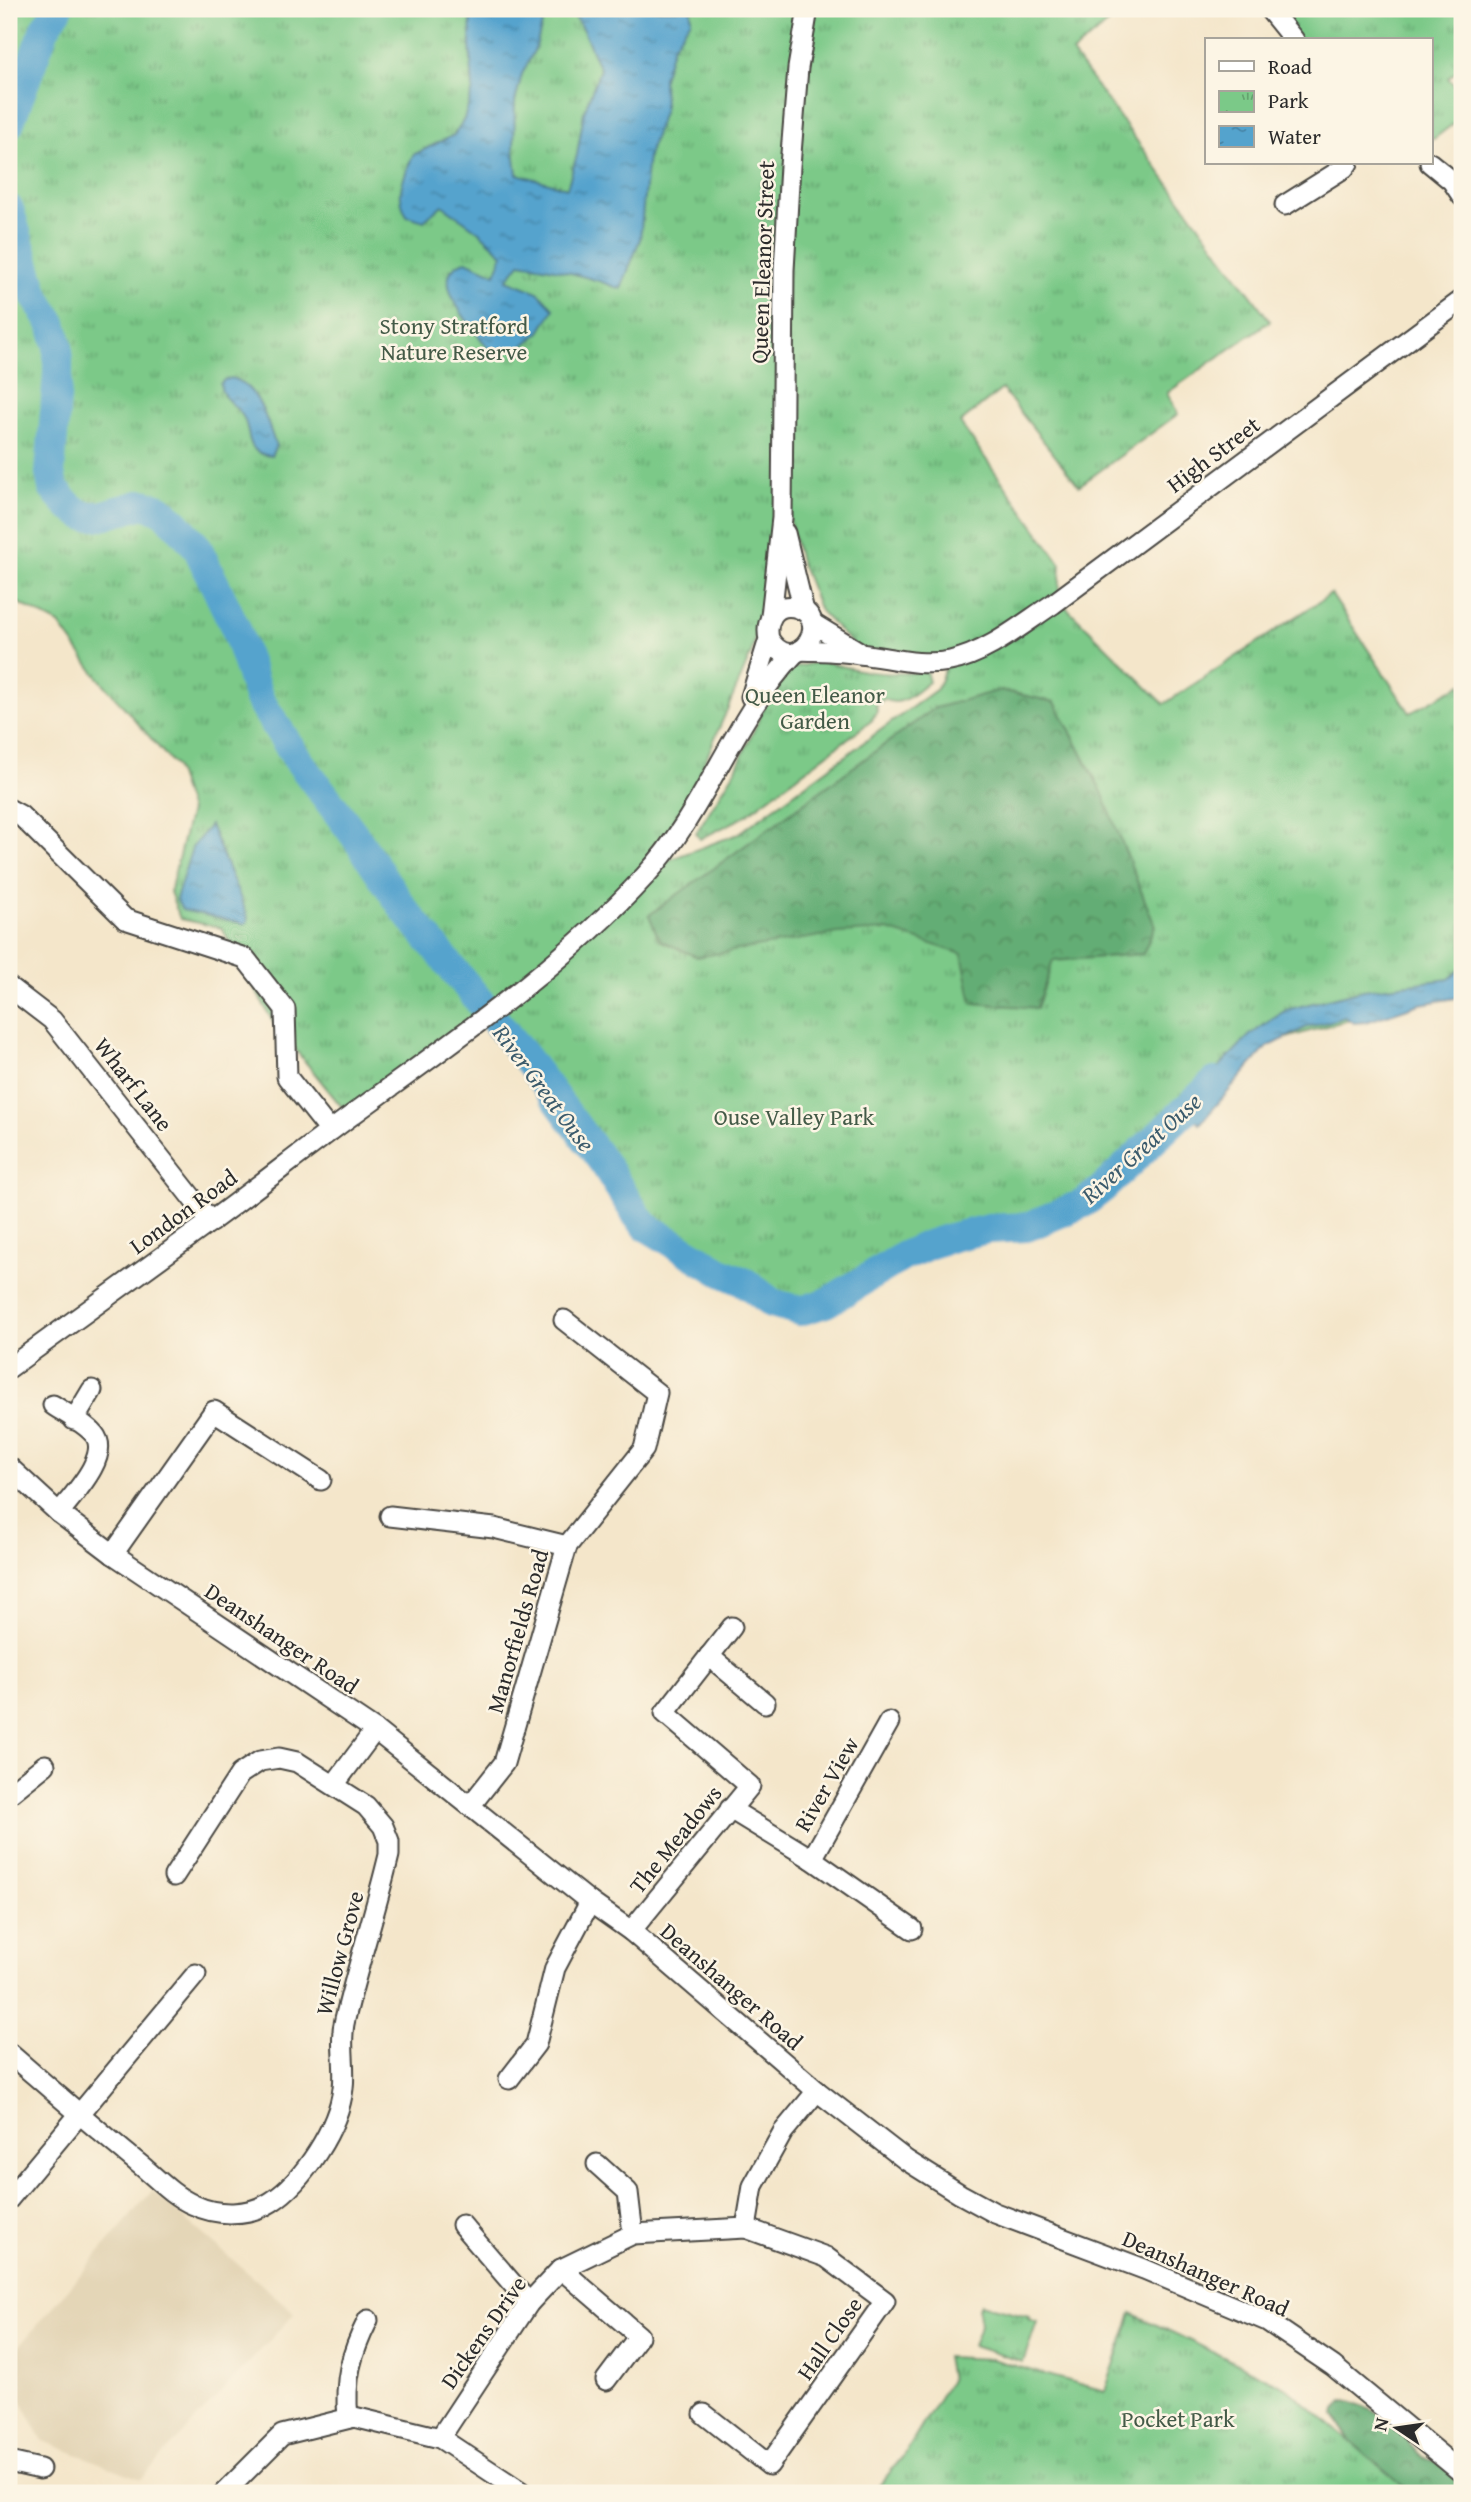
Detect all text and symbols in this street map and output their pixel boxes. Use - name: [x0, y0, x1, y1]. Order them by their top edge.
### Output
- legend: [1205, 38, 1432, 164]
- text: Road: [1268, 51, 1313, 82]
- text: Park: [1268, 85, 1309, 116]
- text: Water: [1268, 121, 1321, 152]
- street label: Queen Eleanor Street: [742, 160, 782, 364]
- park label: Stony Stratford Nature Reserve: [380, 309, 529, 368]
- street label: High Street: [1159, 408, 1267, 500]
- park label: Queen Eleanor Garden: [745, 678, 885, 737]
- water label: River Great Ouse: [484, 1016, 604, 1159]
- street label: Wharf Lane: [87, 1030, 181, 1138]
- water label: River Great Ouse: [1072, 1084, 1209, 1212]
- park label: Ouse Valley Park: [714, 1100, 875, 1133]
- street label: London Road: [122, 1160, 244, 1261]
- street label: Manorfields Road: [478, 1544, 556, 1717]
- street label: Deanshanger Road: [198, 1574, 366, 1702]
- street label: River View: [786, 1730, 867, 1838]
- street label: The Meadows: [621, 1778, 729, 1900]
- street label: Willow Grove: [307, 1887, 371, 2019]
- street label: Deanshanger Road: [654, 1915, 811, 2058]
- street label: Deanshanger Road: [1117, 2221, 1295, 2325]
- street label: Dickens Drive: [432, 2269, 534, 2395]
- street label: Hall Close: [788, 2290, 870, 2386]
- north arrow: [1362, 2394, 1432, 2464]
- park label: Pocket Park: [1121, 2402, 1235, 2435]
- text: N: [1365, 2415, 1396, 2434]

